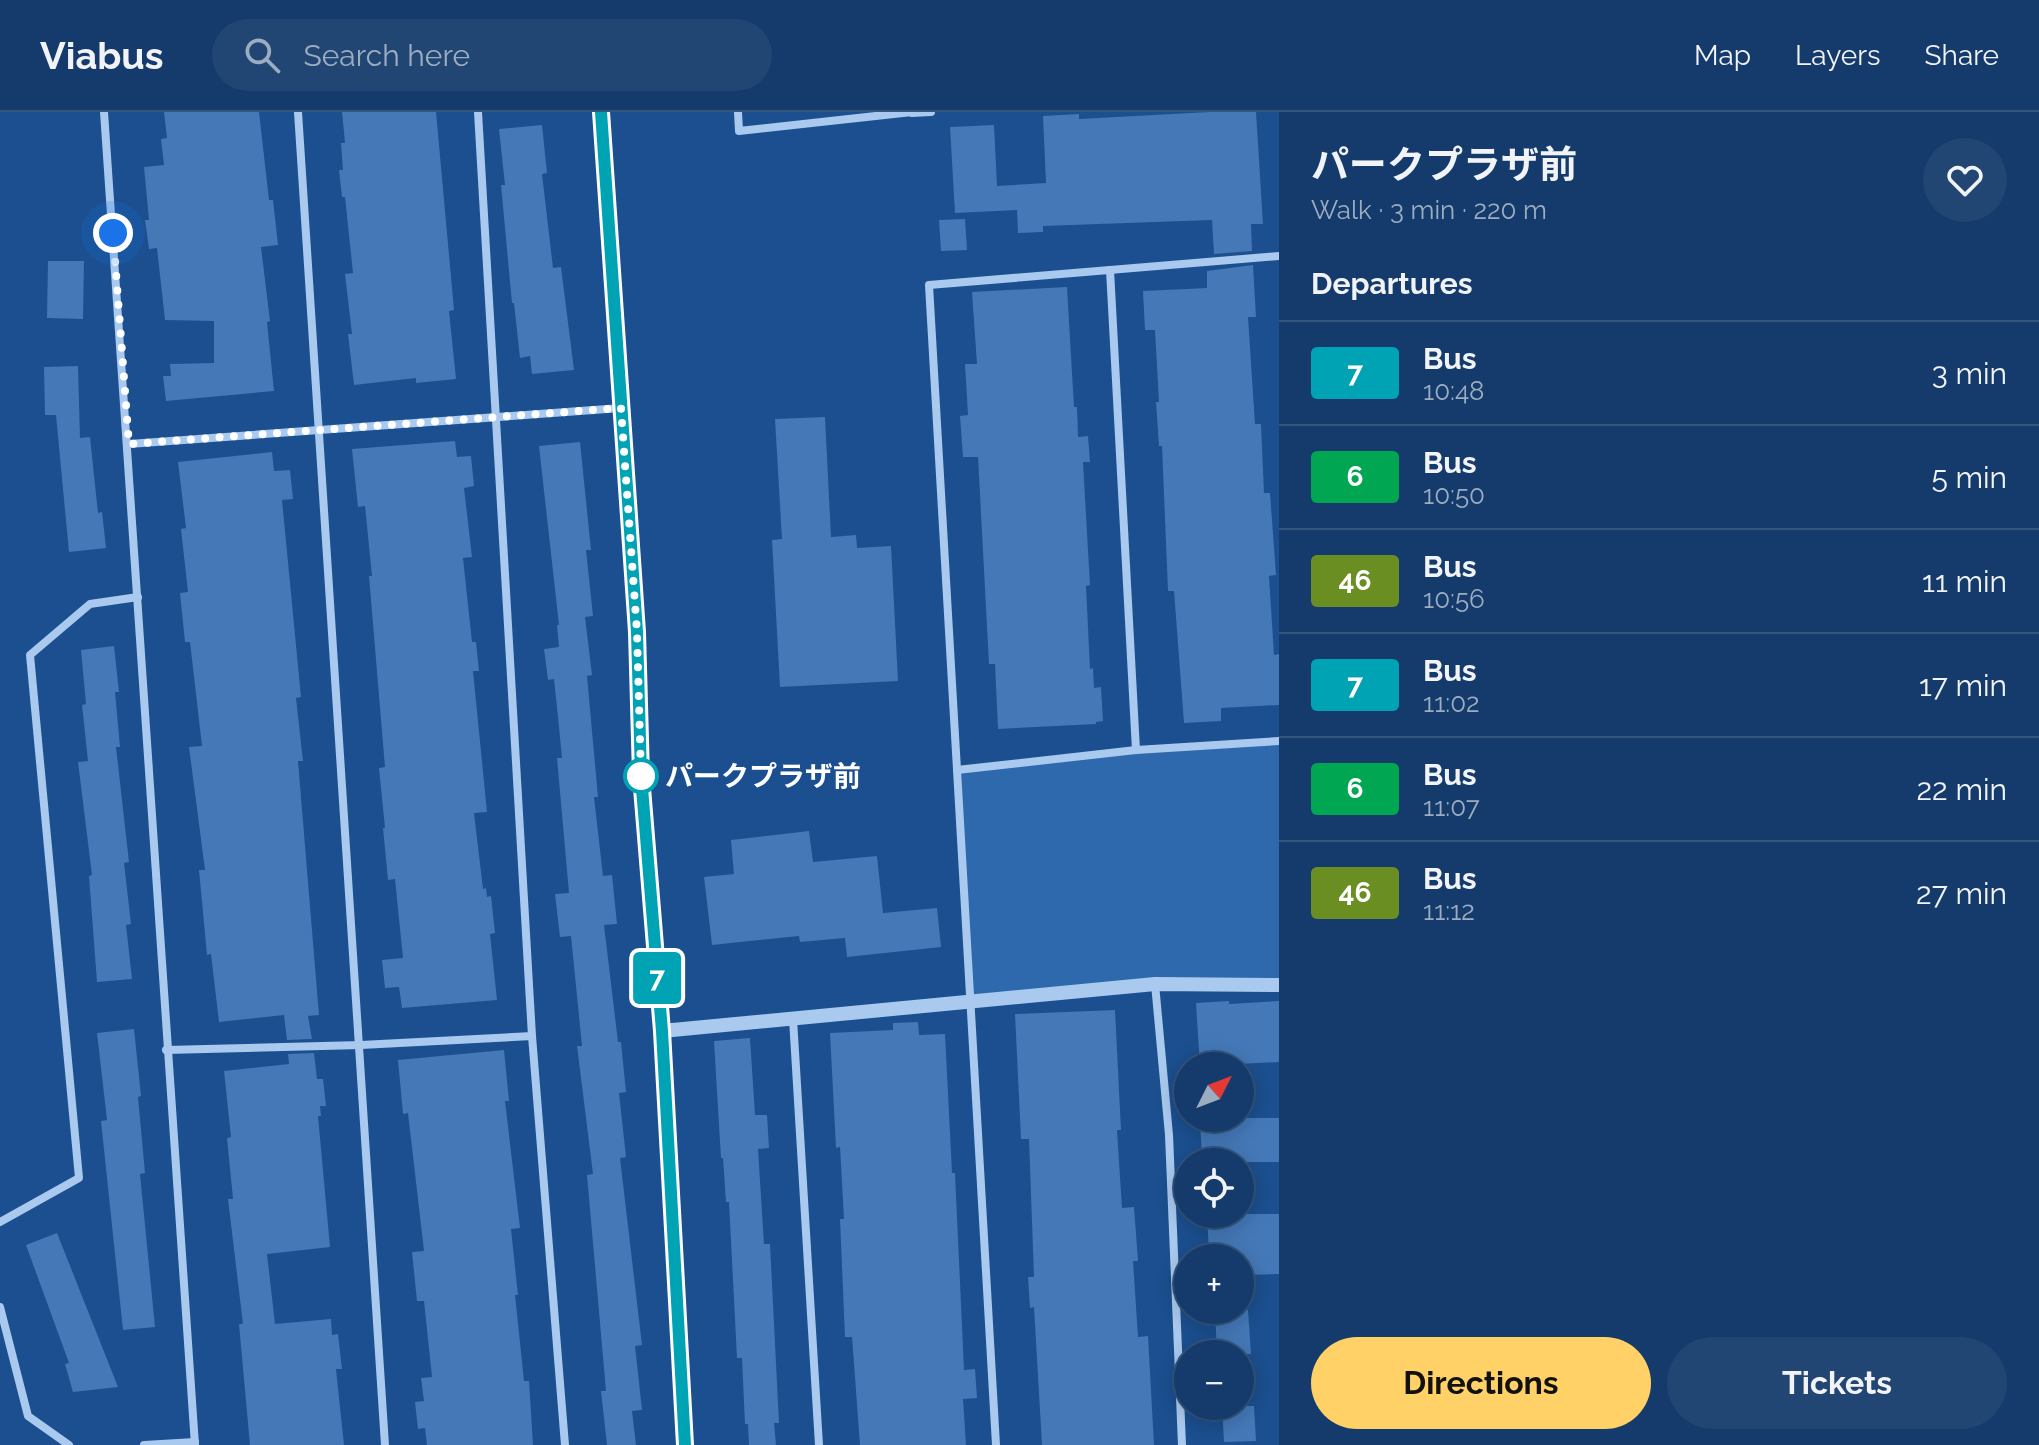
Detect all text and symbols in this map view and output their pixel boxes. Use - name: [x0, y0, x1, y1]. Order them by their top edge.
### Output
- search box: [212, 19, 772, 91]
- text: Viabus: [40, 33, 164, 78]
- icon: search: [240, 33, 284, 77]
- text: Search here: [304, 38, 470, 73]
- text: Map: [1694, 39, 1751, 72]
- text: Layers: [1795, 39, 1881, 72]
- text: Share: [1925, 39, 1999, 72]
- button: heart: [1923, 138, 2007, 222]
- text: パークプラザ前: [1311, 142, 1577, 187]
- text: Walk · 3 min · 220 m: [1311, 195, 1547, 225]
- your location: [93, 213, 133, 253]
- text: Departures: [1311, 266, 1473, 301]
- text: Bus: [1423, 341, 1477, 376]
- text: 7: [1347, 356, 1363, 389]
- text: 3 min: [1932, 356, 2007, 391]
- text: 10:48: [1423, 376, 1485, 406]
- text: Bus: [1423, 445, 1477, 480]
- text: 6: [1347, 460, 1364, 493]
- text: 5 min: [1931, 460, 2007, 495]
- text: 10:50: [1423, 480, 1485, 510]
- text: Bus: [1423, 549, 1477, 584]
- text: 46: [1339, 564, 1371, 597]
- text: 11 min: [1922, 564, 2007, 599]
- text: 10:56: [1423, 584, 1485, 614]
- text: Bus: [1423, 653, 1477, 688]
- text: 7: [1347, 668, 1363, 701]
- text: 17 min: [1919, 668, 2007, 703]
- text: 11:02: [1423, 688, 1480, 718]
- text: Bus: [1423, 757, 1477, 792]
- marker: パークプラザ前: [624, 759, 658, 793]
- place label: パークプラザ前: [665, 760, 861, 793]
- text: 6: [1347, 772, 1364, 805]
- text: 22 min: [1916, 772, 2007, 807]
- text: 11:07: [1423, 792, 1480, 822]
- text: Bus: [1423, 861, 1477, 896]
- text: 46: [1339, 876, 1371, 909]
- text: 27 min: [1916, 876, 2007, 911]
- text: 11:12: [1423, 896, 1475, 926]
- line badge: 7: [631, 952, 683, 1004]
- text: 7: [649, 961, 665, 994]
- north arrow: [1174, 1052, 1254, 1132]
- map controls: [1174, 1052, 1254, 1420]
- button: locate: [1174, 1148, 1254, 1228]
- button: +: [1174, 1244, 1254, 1324]
- button: Directions: [1311, 1337, 1651, 1429]
- button: Tickets: [1667, 1337, 2007, 1429]
- button: −: [1174, 1340, 1254, 1420]

